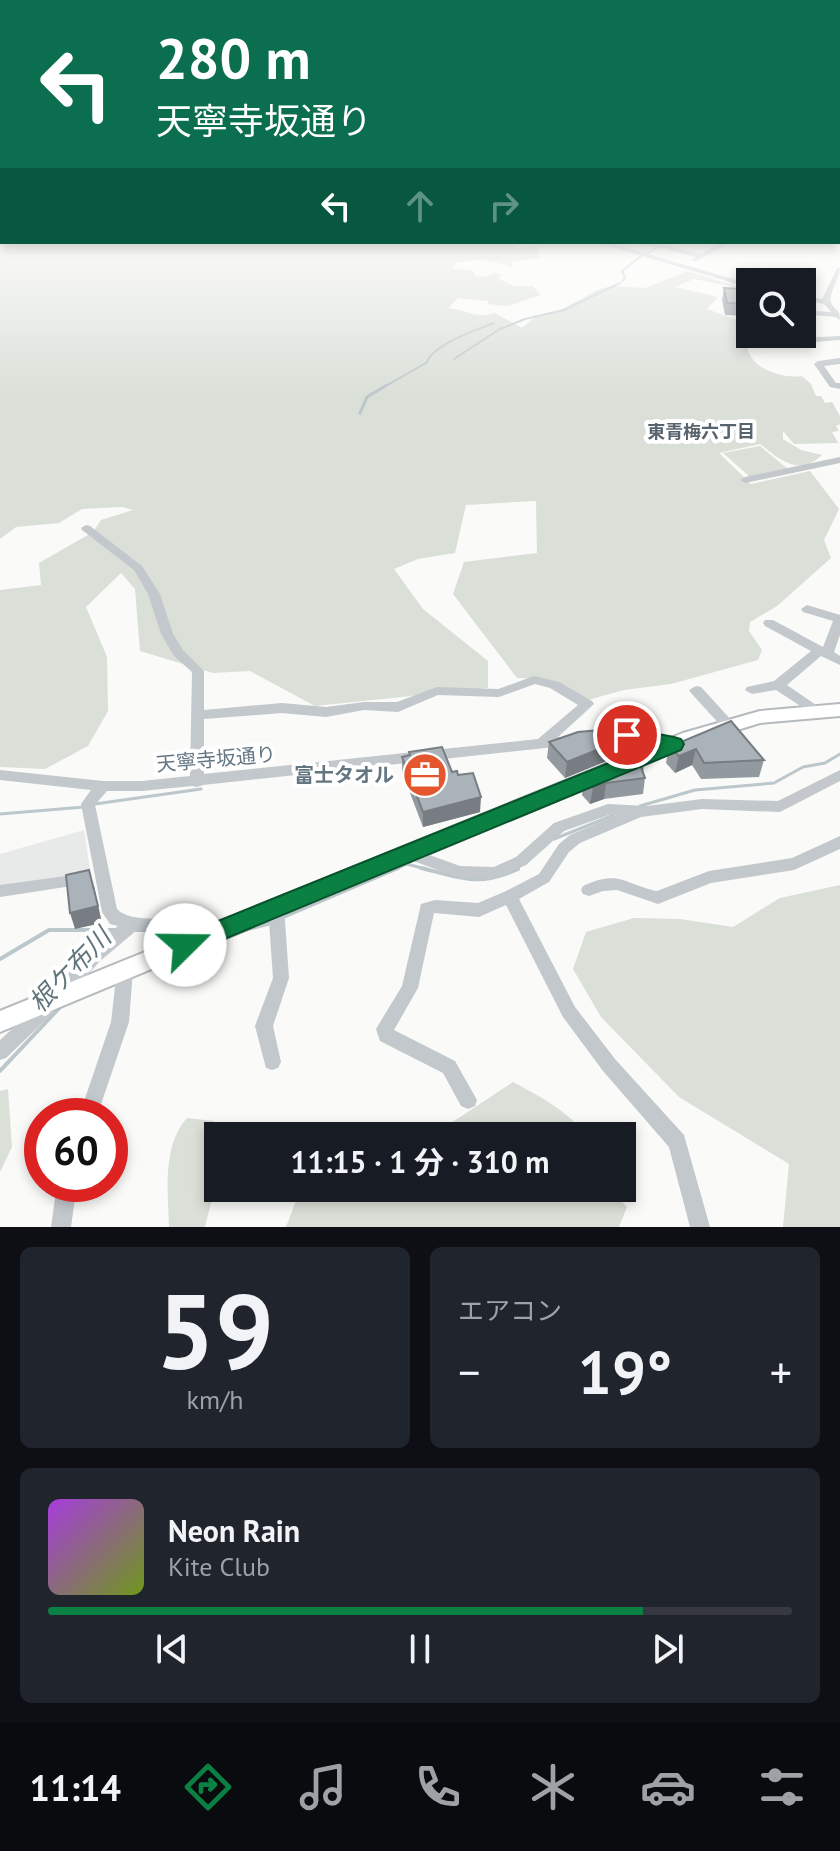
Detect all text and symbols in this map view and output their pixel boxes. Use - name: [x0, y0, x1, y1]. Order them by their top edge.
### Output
- text: 280 m: [156, 22, 311, 94]
- icon: left: [24, 32, 128, 136]
- text: 天寧寺坂通り: [156, 97, 372, 144]
- icon: left: [314, 184, 358, 228]
- icon: ahead: [398, 184, 442, 228]
- icon: right: [482, 184, 526, 228]
- map controls: [736, 268, 816, 348]
- button: search: [736, 268, 816, 348]
- district label: 東青梅六丁目: [647, 420, 755, 443]
- pin: [593, 701, 661, 769]
- icon: arrive: [605, 713, 649, 757]
- street label: 天寧寺坂通り: [155, 741, 277, 777]
- office icon: 富士タオル: [401, 751, 449, 799]
- place label: 富士タオル: [294, 762, 394, 788]
- position arrow: [143, 903, 227, 987]
- water label: 根ケ布川: [22, 919, 120, 1019]
- speed limit sign: 60: [24, 1098, 128, 1202]
- text: 11:15 · 1 分 · 310 m: [290, 1142, 550, 1181]
- text: 59: [156, 1263, 274, 1398]
- text: エアコン: [458, 1294, 562, 1327]
- text: 19°: [578, 1333, 672, 1411]
- text: −: [458, 1343, 480, 1400]
- text: +: [770, 1343, 792, 1400]
- text: km/h: [187, 1383, 244, 1416]
- text: Neon Rain: [168, 1511, 300, 1550]
- text: Kite Club: [168, 1550, 270, 1583]
- icon: previous: [150, 1627, 194, 1671]
- icon: pause: [398, 1627, 442, 1671]
- icon: next: [646, 1627, 690, 1671]
- icon: directions: [180, 1759, 236, 1815]
- icon: music: [295, 1759, 351, 1815]
- icon: phone: [410, 1759, 466, 1815]
- icon: climate: [525, 1759, 581, 1815]
- icon: car: [640, 1759, 696, 1815]
- icon: filters: [754, 1759, 810, 1815]
- text: 11:14: [29, 1764, 121, 1811]

